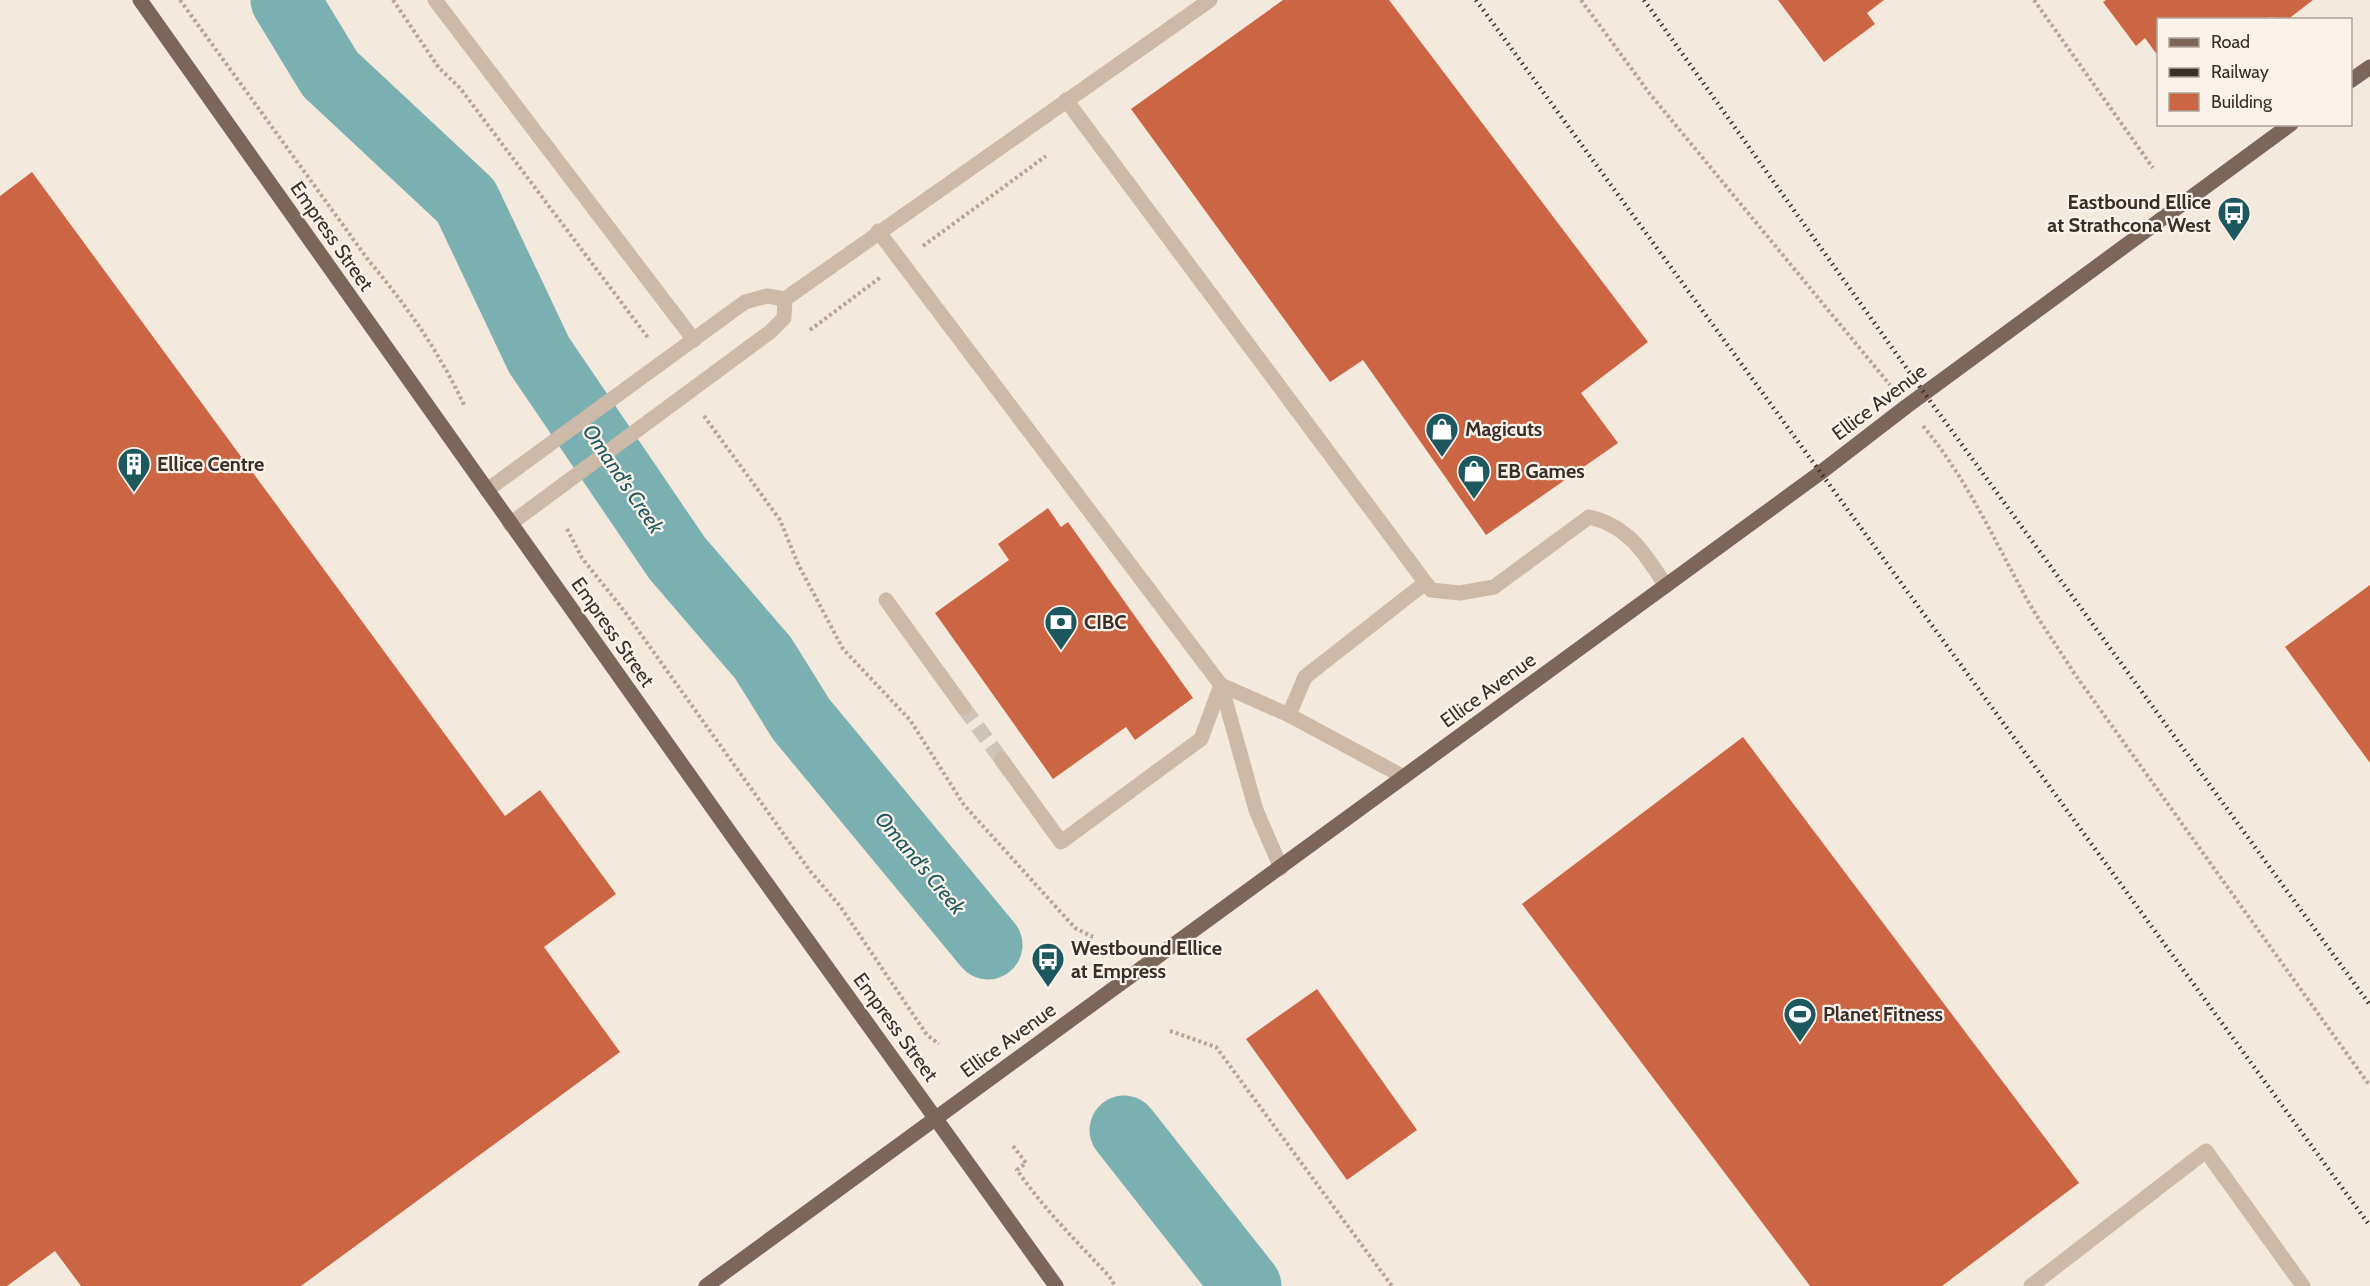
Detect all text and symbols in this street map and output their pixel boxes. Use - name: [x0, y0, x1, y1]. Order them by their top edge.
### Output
- legend: [2157, 18, 2352, 126]
- text: Road: [2211, 31, 2250, 53]
- text: Railway: [2211, 61, 2269, 83]
- text: Building: [2211, 91, 2273, 113]
- street label: Empress Street: [285, 177, 379, 296]
- place label: Eastbound Ellice at Strathcona West: [2047, 190, 2211, 237]
- bus stop icon: Eastbound Ellice at Strathcona West: [2216, 195, 2252, 242]
- street label: Ellice Avenue: [1827, 359, 1931, 445]
- shop icon: Magicuts: [1424, 411, 1460, 458]
- place label: Magicuts: [1465, 417, 1542, 441]
- water label: Omand's Creek: [578, 419, 670, 539]
- building icon: Ellice Centre: [116, 446, 152, 493]
- place label: Ellice Centre: [157, 452, 264, 476]
- shop icon: EB Games: [1456, 453, 1492, 500]
- place label: EB Games: [1497, 459, 1585, 483]
- street label: Empress Street: [566, 573, 660, 692]
- bank icon: CIBC: [1043, 604, 1079, 651]
- place label: CIBC: [1084, 610, 1127, 634]
- street label: Ellice Avenue: [1436, 647, 1540, 733]
- water label: Omand's Creek: [870, 806, 971, 920]
- place label: Westbound Ellice at Empress: [1071, 936, 1222, 983]
- bus stop icon: Westbound Ellice at Empress: [1030, 941, 1066, 988]
- street label: Empress Street: [849, 968, 944, 1086]
- sports icon: Planet Fitness: [1782, 996, 1818, 1043]
- street label: Ellice Avenue: [956, 997, 1060, 1083]
- place label: Planet Fitness: [1823, 1002, 1943, 1026]

